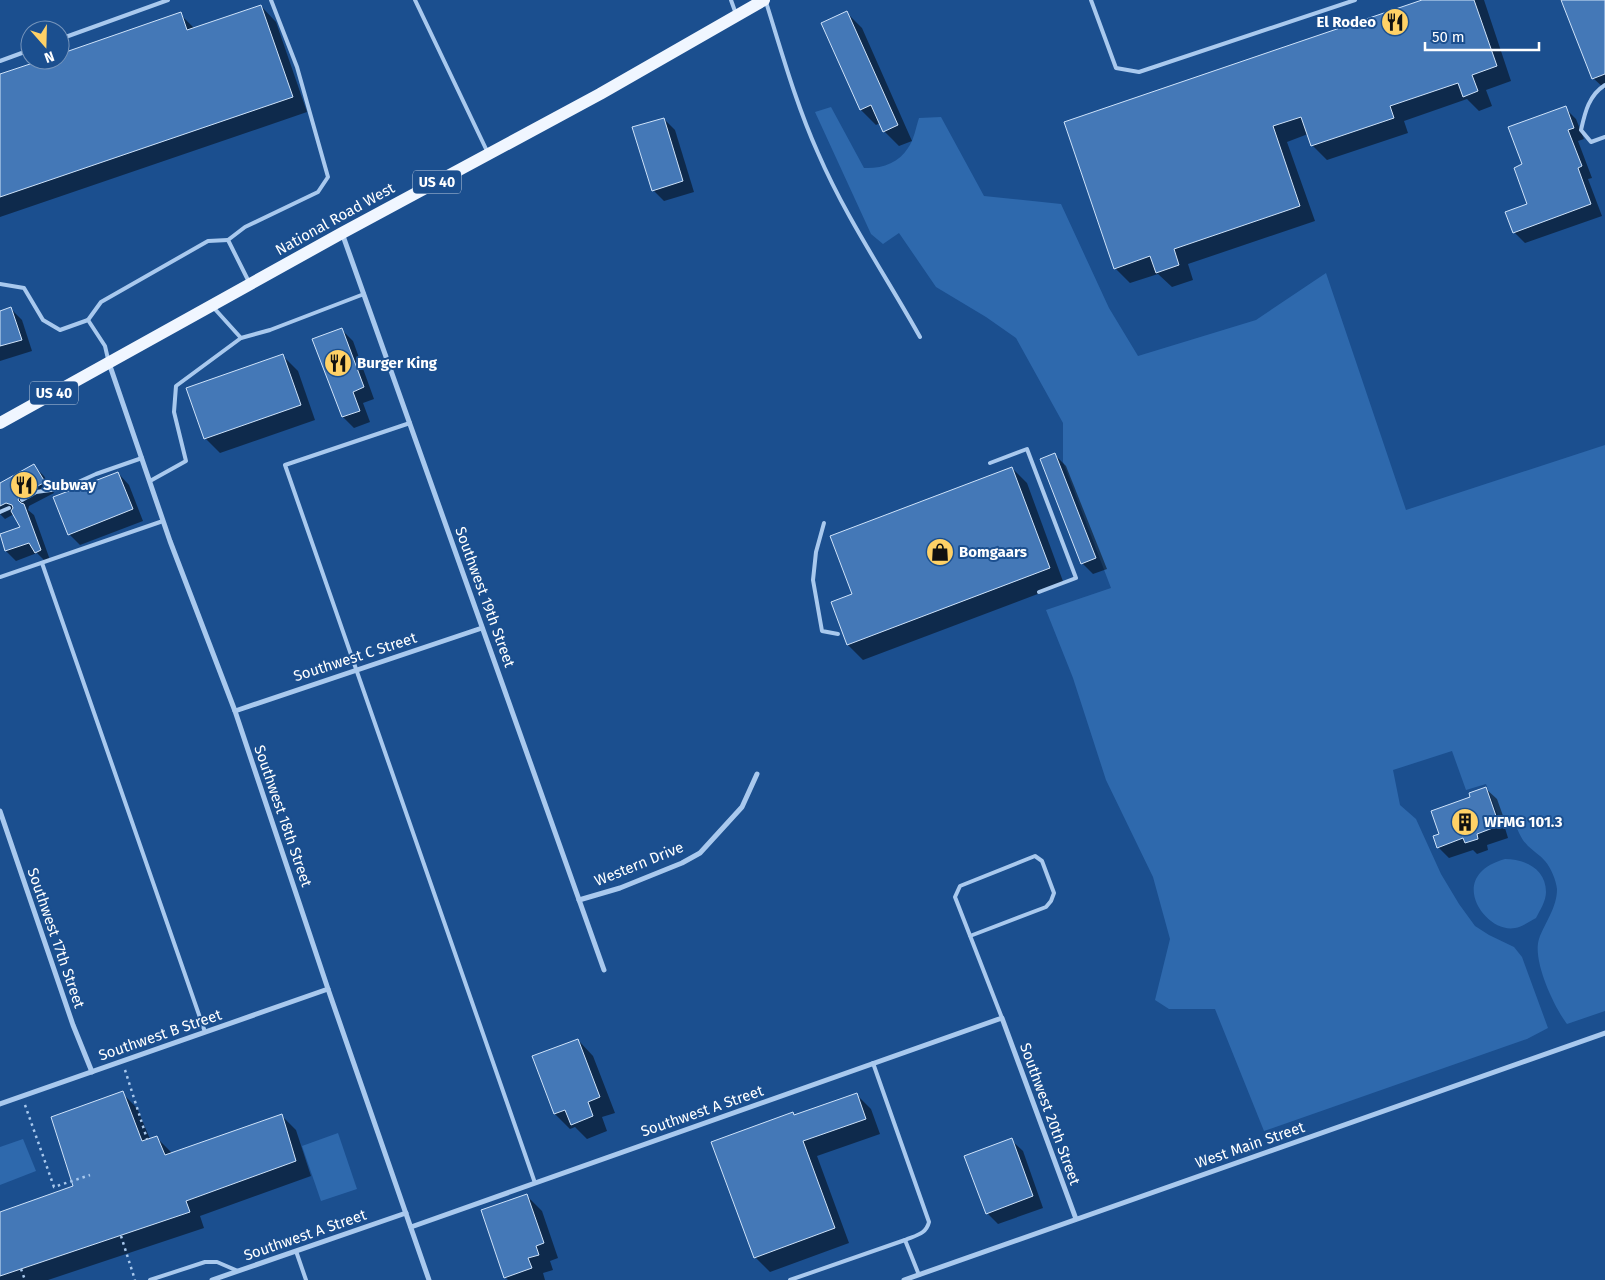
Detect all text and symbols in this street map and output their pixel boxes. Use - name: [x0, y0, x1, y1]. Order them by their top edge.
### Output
- restaurant icon: El Rodeo: [1380, 7, 1410, 37]
- place label: El Rodeo: [1316, 13, 1376, 31]
- north arrow: [20, 20, 70, 70]
- scale bar: [1425, 20, 1539, 52]
- text: 50 m: [1432, 28, 1465, 46]
- text: N: [42, 47, 57, 66]
- road number: US 40: [413, 170, 461, 193]
- street label: National Road West: [272, 179, 398, 259]
- restaurant icon: Burger King: [323, 348, 353, 378]
- place label: Burger King: [357, 354, 438, 372]
- road number: US 40: [30, 382, 78, 404]
- restaurant icon: Subway: [9, 470, 39, 500]
- place label: Subway: [43, 476, 96, 494]
- street label: Southwest 19th Street: [451, 524, 519, 670]
- shop icon: Bomgaars: [925, 537, 955, 567]
- place label: Bomgaars: [959, 543, 1027, 561]
- street label: Southwest C Street: [291, 628, 419, 685]
- street label: Southwest 18th Street: [250, 743, 316, 890]
- building icon: WFMG 101.3: [1450, 807, 1480, 837]
- place label: WFMG 101.3: [1484, 813, 1563, 831]
- street label: Western Drive: [592, 838, 686, 890]
- street label: Southwest 17th Street: [24, 865, 89, 1011]
- street label: Southwest B Street: [96, 1005, 224, 1065]
- street label: Southwest 20th Street: [1016, 1041, 1084, 1188]
- street label: Southwest A Street: [638, 1081, 766, 1140]
- street label: West Main Street: [1193, 1118, 1308, 1172]
- street label: Southwest A Street: [241, 1205, 369, 1264]

